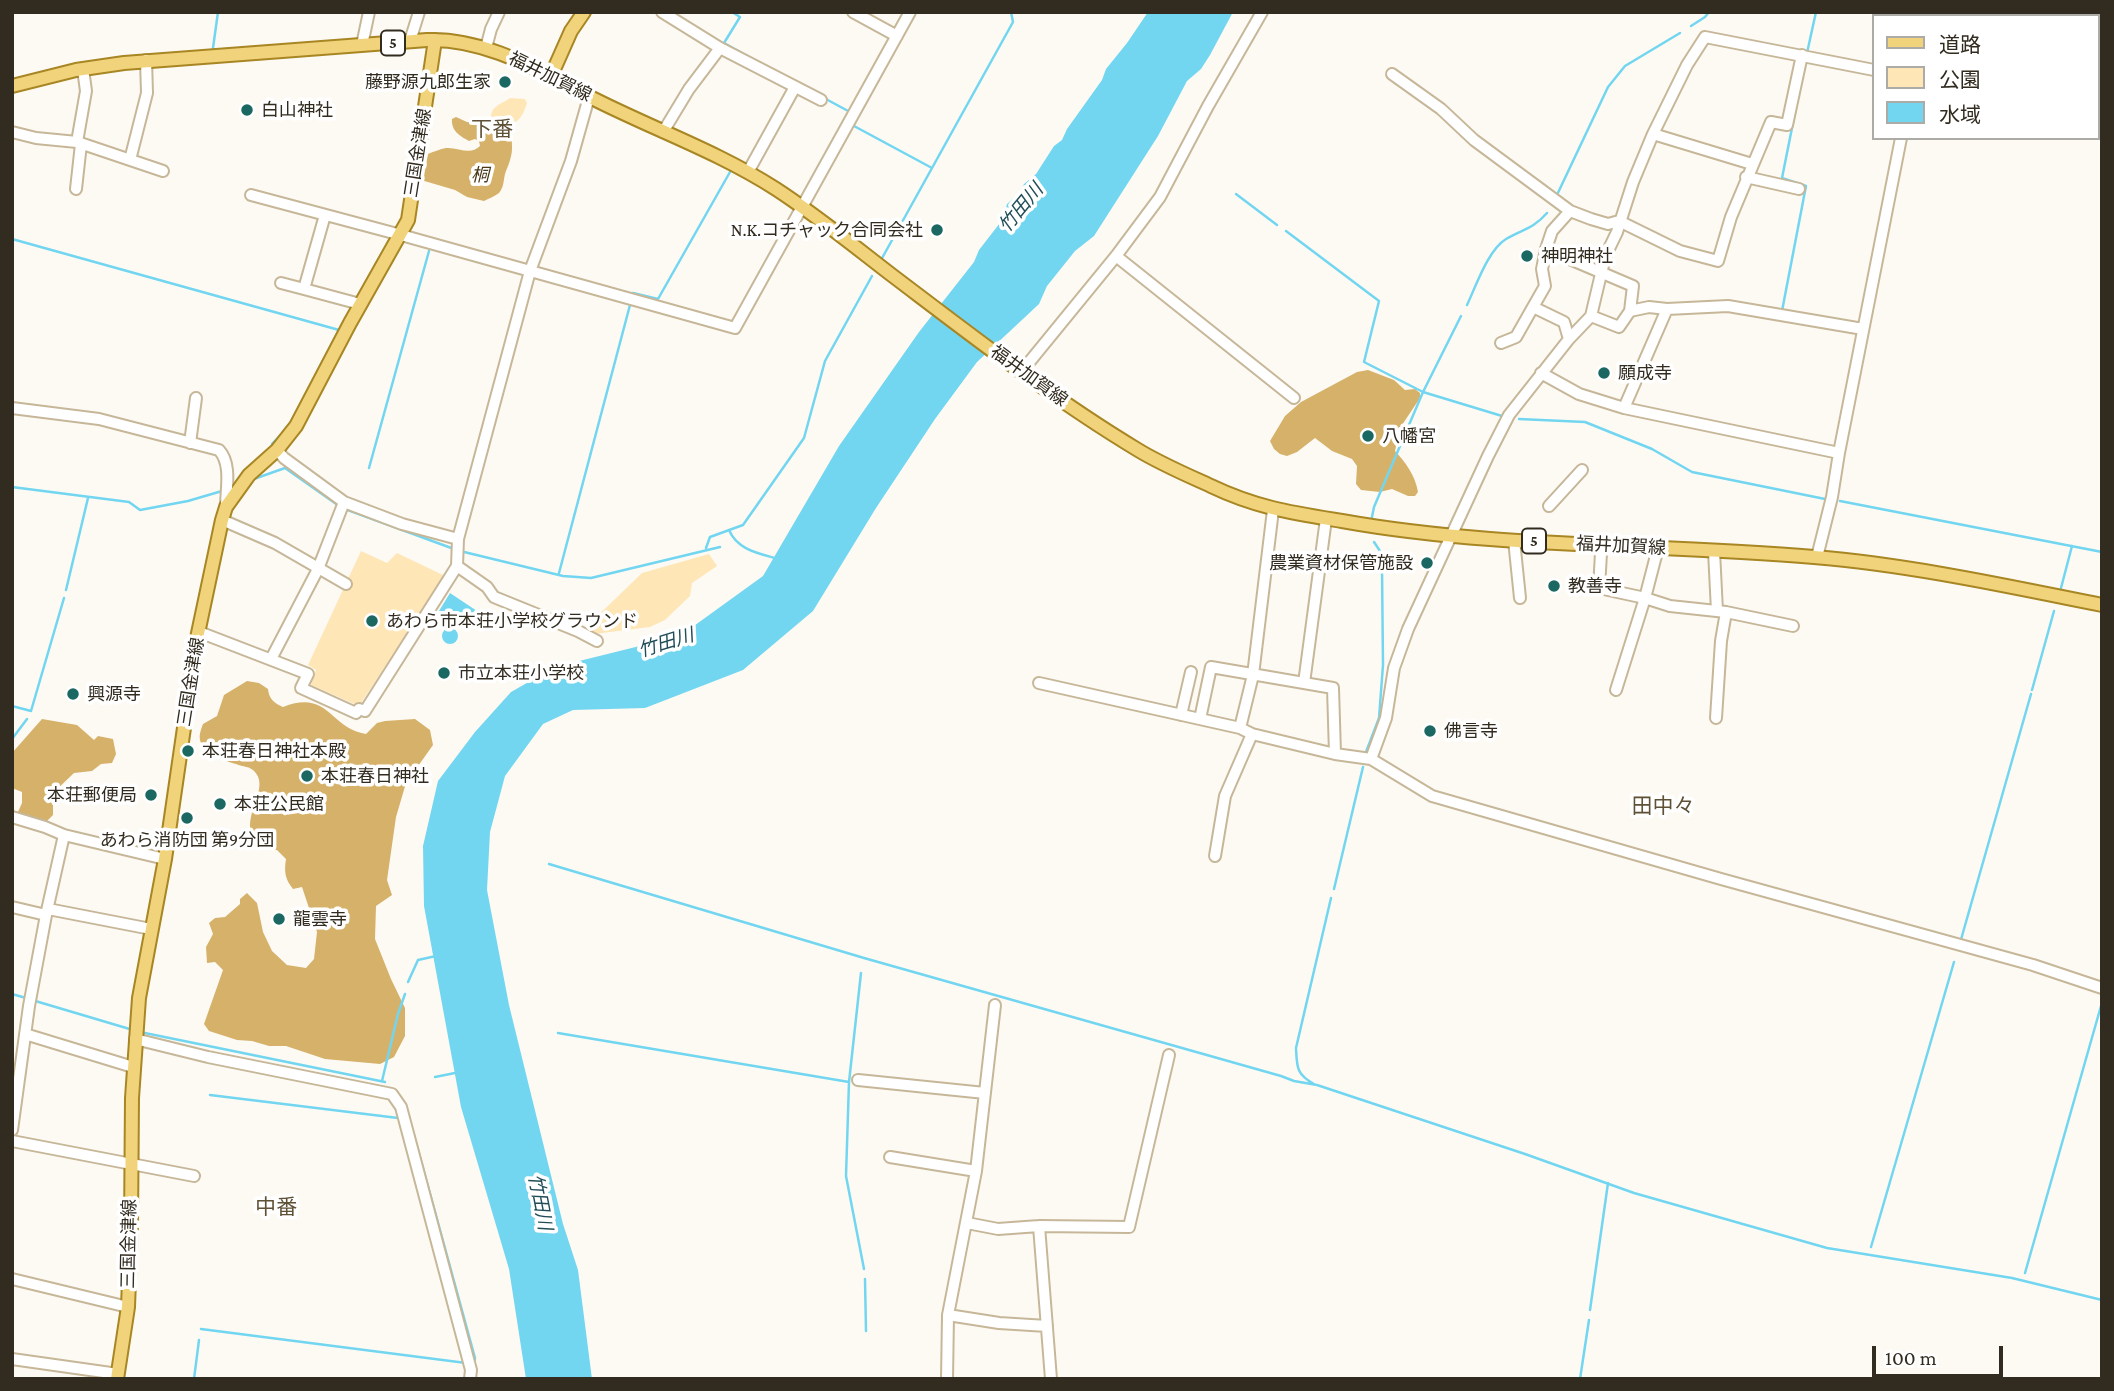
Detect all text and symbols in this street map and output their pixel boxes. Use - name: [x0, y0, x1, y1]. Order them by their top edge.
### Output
- legend: [1872, 14, 2100, 140]
- road number: 5: [381, 31, 405, 56]
- text: 道路: [1939, 33, 1981, 57]
- street label: 福井加賀線: [505, 48, 595, 106]
- text: 公園: [1939, 68, 1981, 92]
- place label: 藤野源九郎生家: [365, 71, 491, 93]
- marker: 藤野源九郎生家: [497, 74, 513, 90]
- place label: 白山神社: [261, 99, 333, 121]
- marker: 白山神社: [239, 102, 255, 118]
- text: 水域: [1939, 103, 1981, 127]
- street label: 三国金津線: [400, 107, 436, 199]
- district label: 下番: [471, 117, 513, 143]
- park label: 桐: [471, 164, 489, 186]
- water label: 竹田川: [994, 179, 1048, 237]
- place label: N.K.コチャック合同会社: [731, 219, 923, 241]
- marker: N.K.コチャック合同会社: [929, 222, 945, 238]
- place label: 神明神社: [1541, 245, 1613, 267]
- marker: 神明神社: [1519, 248, 1535, 264]
- street label: 福井加賀線: [986, 341, 1072, 411]
- place label: 願成寺: [1618, 362, 1672, 384]
- marker: 願成寺: [1596, 365, 1612, 381]
- place label: 八幡宮: [1382, 425, 1436, 447]
- marker: 八幡宮: [1360, 428, 1376, 444]
- road number: 5: [1522, 528, 1546, 554]
- street label: 福井加賀線: [1575, 533, 1667, 559]
- place label: 農業資材保管施設: [1269, 552, 1413, 574]
- marker: 農業資材保管施設: [1419, 555, 1435, 571]
- place label: 教善寺: [1568, 575, 1622, 597]
- marker: 教善寺: [1546, 578, 1562, 594]
- place label: あわら市本荘小学校グラウンド: [386, 610, 638, 632]
- marker: あわら市本荘小学校グラウンド: [364, 613, 380, 629]
- water label: 竹田川: [635, 624, 697, 662]
- street label: 三国金津線: [173, 636, 209, 728]
- place label: 市立本荘小学校: [458, 662, 584, 684]
- marker: 市立本荘小学校: [436, 665, 452, 681]
- place label: 興源寺: [87, 683, 141, 705]
- marker: 興源寺: [65, 686, 81, 702]
- place label: 佛言寺: [1444, 720, 1498, 742]
- marker: 佛言寺: [1422, 723, 1438, 739]
- place label: 本荘春日神社本殿: [202, 740, 346, 762]
- marker: 本荘春日神社本殿: [180, 743, 196, 759]
- place label: 本荘春日神社: [321, 765, 429, 787]
- marker: 本荘春日神社: [299, 768, 315, 784]
- place label: 本荘郵便局: [47, 784, 137, 806]
- marker: 本荘郵便局: [143, 787, 159, 803]
- place label: 本荘公民館: [234, 793, 324, 815]
- district label: 田中々: [1632, 794, 1694, 820]
- marker: 本荘公民館: [212, 796, 228, 812]
- marker: あわら消防団 第9分団: [179, 810, 195, 826]
- place label: あわら消防団 第9分団: [100, 829, 274, 851]
- place label: 龍雲寺: [293, 908, 347, 930]
- marker: 龍雲寺: [271, 911, 287, 927]
- water label: 竹田川: [523, 1172, 557, 1232]
- district label: 中番: [255, 1195, 297, 1221]
- street label: 三国金津線: [117, 1199, 141, 1289]
- scale bar: [1876, 1332, 2007, 1376]
- text: 100 m: [1885, 1346, 1937, 1370]

